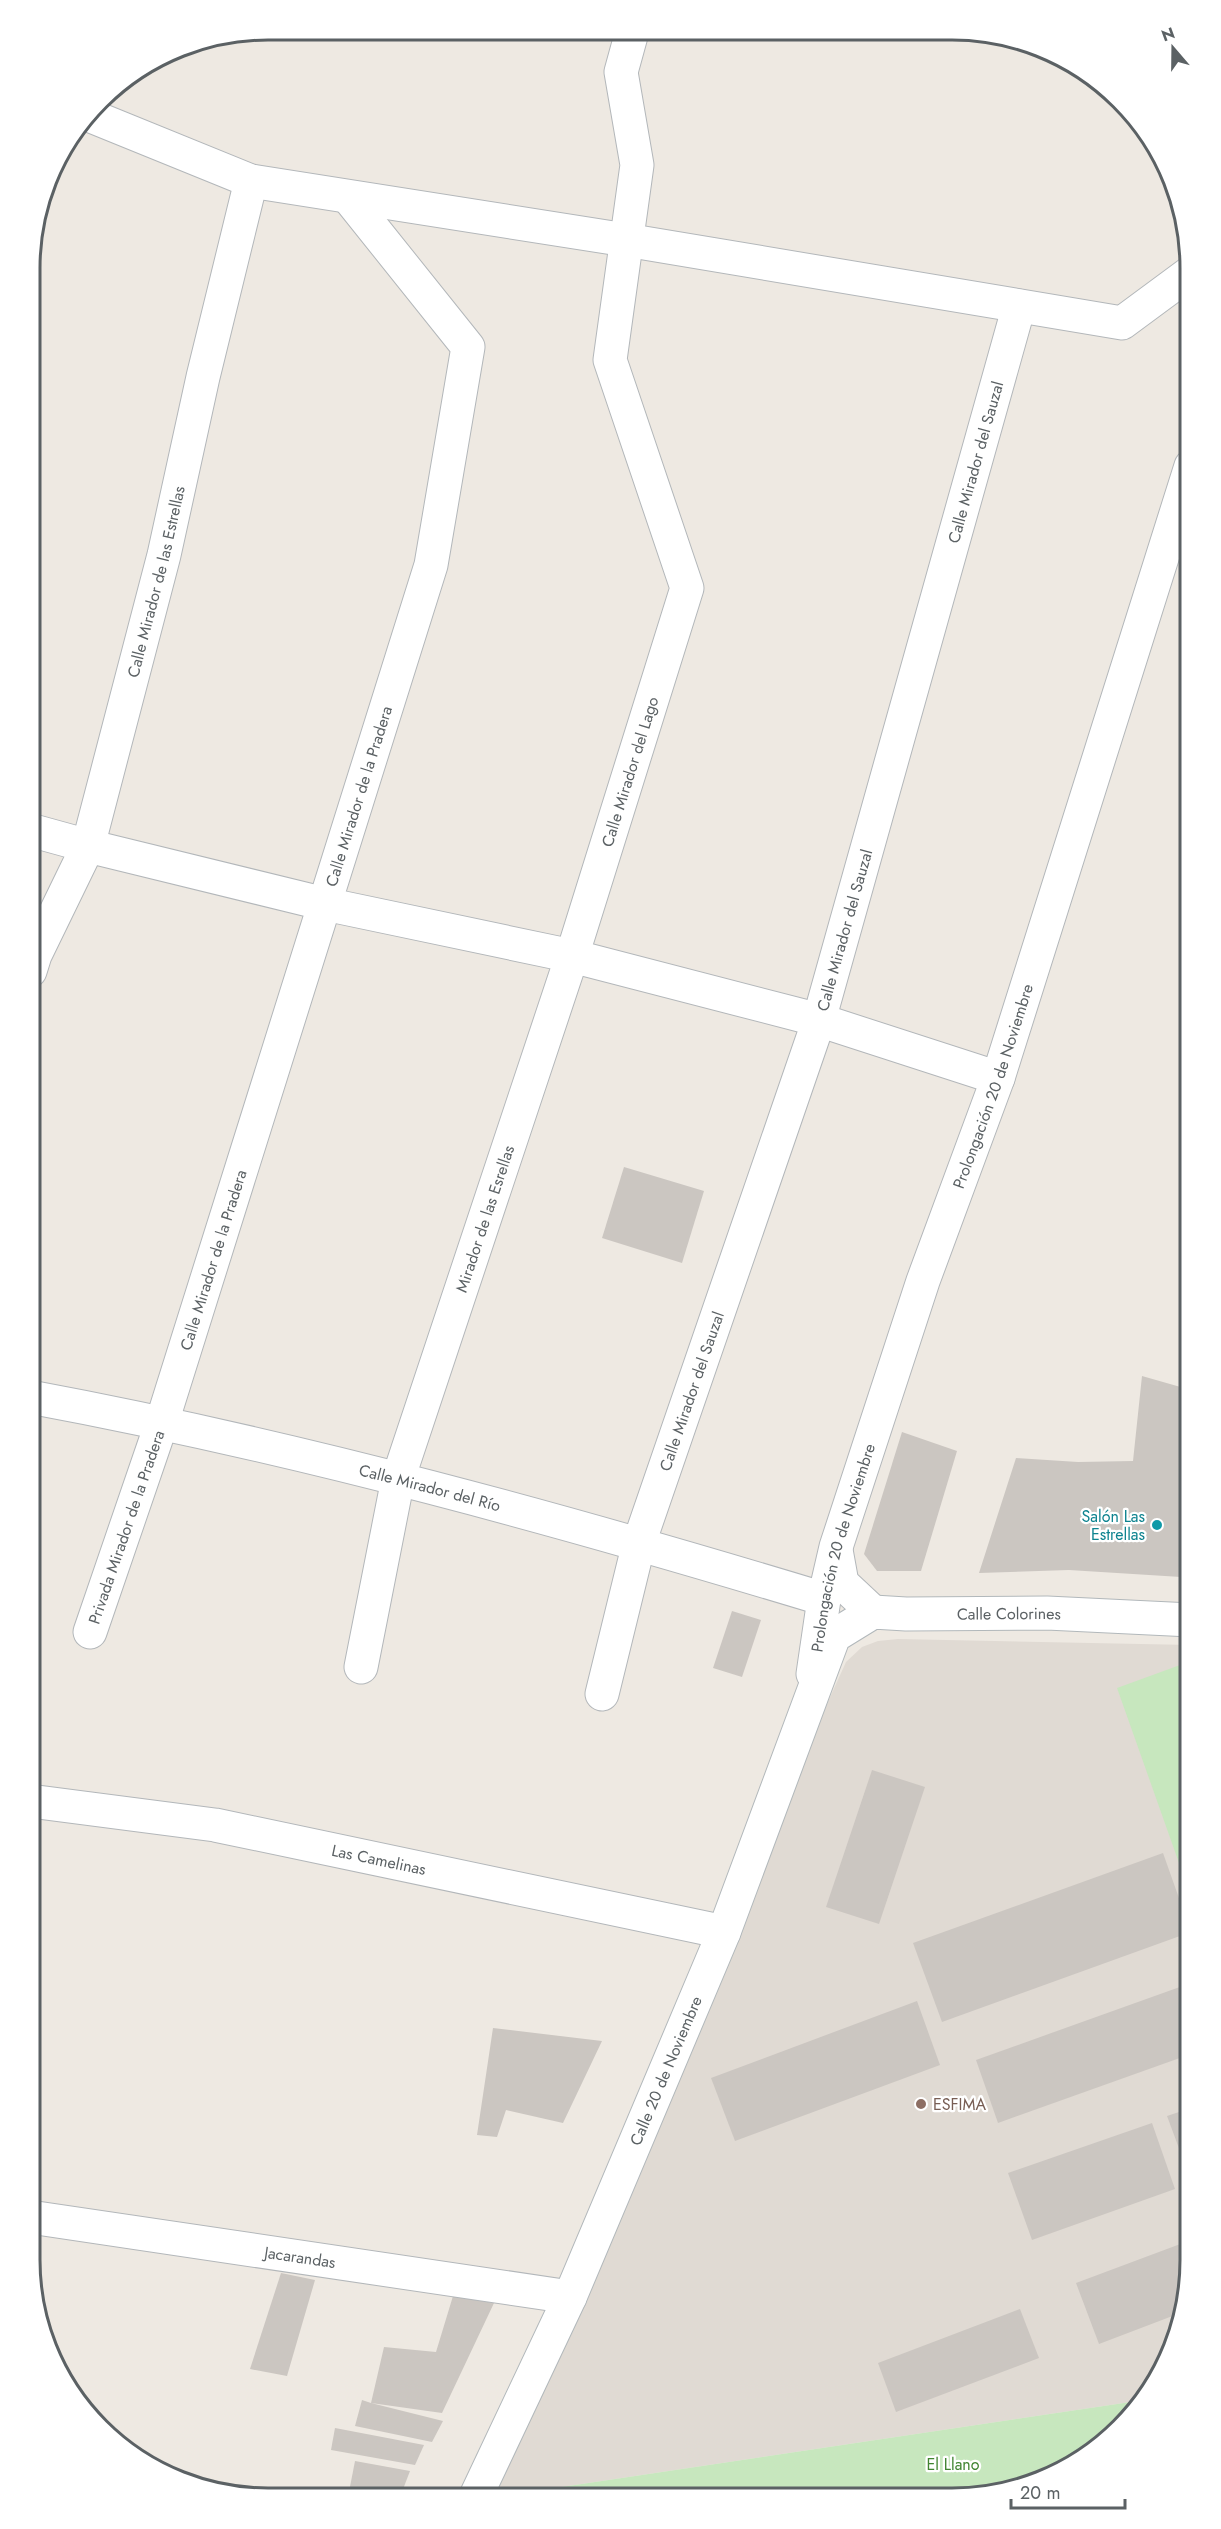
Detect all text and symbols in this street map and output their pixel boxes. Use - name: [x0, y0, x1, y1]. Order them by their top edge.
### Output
- north arrow: [1143, 18, 1203, 78]
- text: N: [1158, 21, 1178, 47]
- street label: Calle Mirador del Sauzal: [942, 378, 1009, 546]
- street label: Calle Mirador de las Estrellas: [121, 484, 190, 680]
- street label: Calle Mirador del Lago: [595, 693, 664, 850]
- street label: Calle Mirador de la Pradera: [319, 703, 398, 889]
- street label: Calle Mirador del Sauzal: [811, 846, 878, 1014]
- street label: Prolongación 20 de Noviembre: [947, 981, 1038, 1192]
- street label: Mirador de las Esrellas: [449, 1142, 520, 1295]
- street label: Calle Mirador de la Pradera: [174, 1167, 252, 1353]
- street label: Calle Mirador del Sauzal: [653, 1308, 729, 1474]
- street label: Privada Mirador de la Pradera: [82, 1427, 170, 1627]
- street label: Prolongación 20 de Noviembre: [805, 1440, 881, 1653]
- street label: Calle Mirador del Río: [357, 1458, 503, 1517]
- place label: Salón Las Estrellas: [1082, 1505, 1145, 1546]
- marker: Salón Las Estrellas: [1150, 1518, 1164, 1532]
- street label: Calle Colorines: [957, 1601, 1061, 1625]
- street label: Las Camelinas: [330, 1838, 428, 1881]
- street label: Calle 20 de Noviembre: [624, 1992, 707, 2149]
- place label: ESFIMA: [933, 2093, 986, 2116]
- marker: ESFIMA: [914, 2097, 928, 2111]
- street label: Jacarandas: [261, 2240, 337, 2274]
- park label: El Llano: [927, 2453, 980, 2476]
- scale bar: [1011, 2472, 1125, 2510]
- text: 20 m: [1020, 2480, 1060, 2506]

